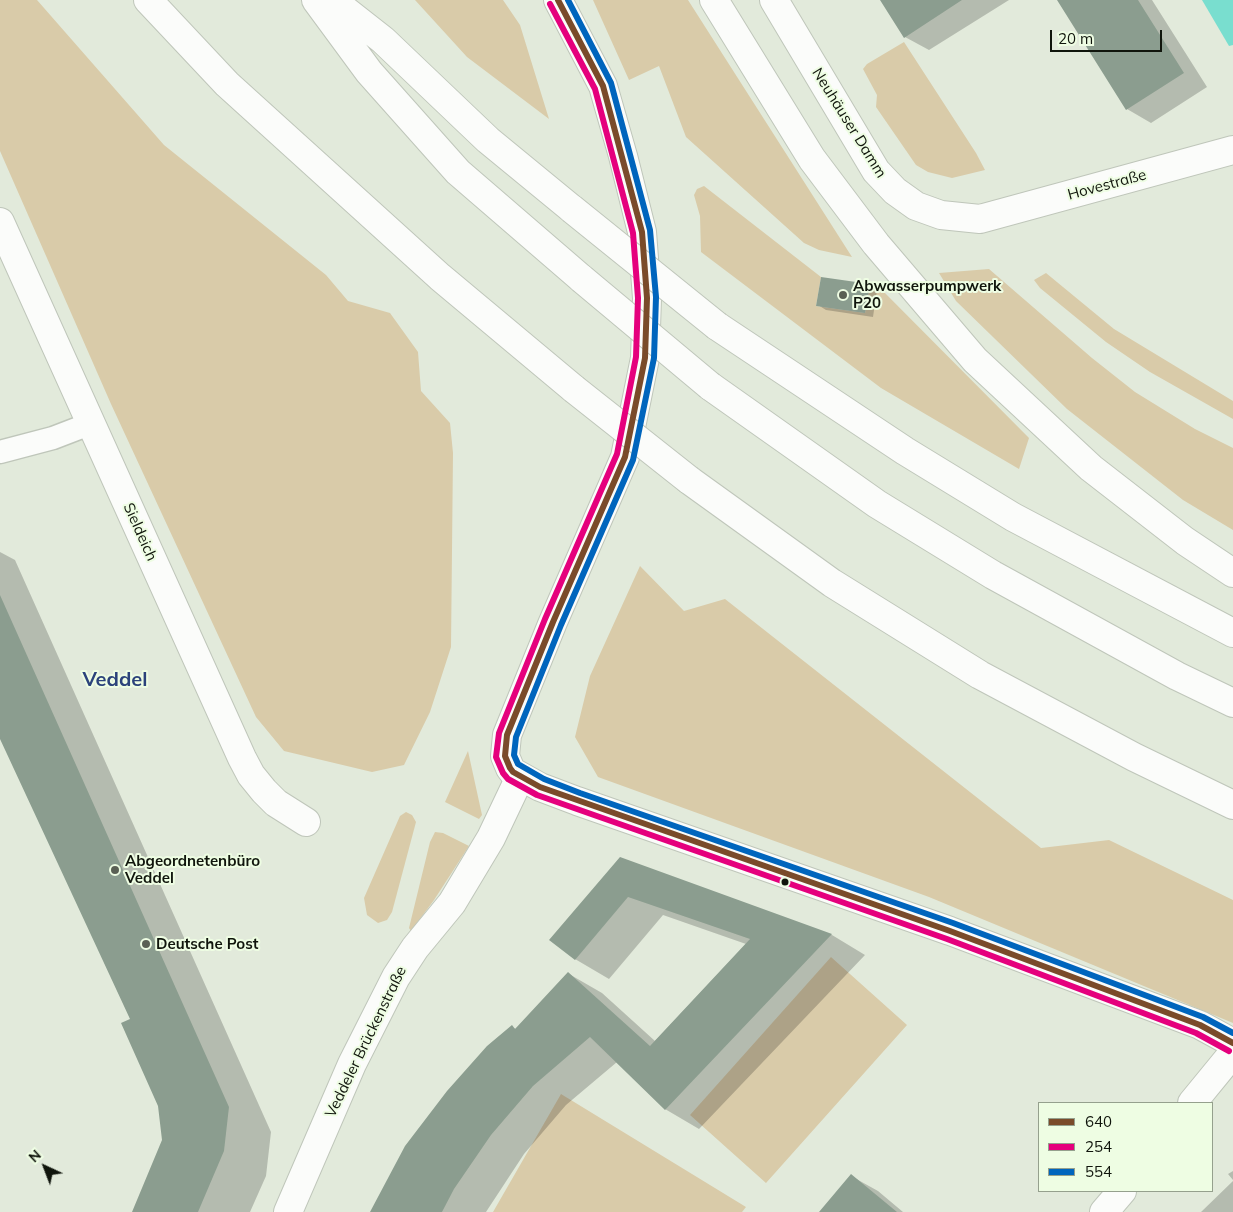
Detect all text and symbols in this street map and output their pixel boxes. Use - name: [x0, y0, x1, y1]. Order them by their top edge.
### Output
- scale bar: [1053, 20, 1166, 52]
- text: 20 m: [1058, 29, 1093, 48]
- street label: Neuhäuser Damm: [808, 65, 890, 181]
- street label: Hovestraße: [1066, 166, 1148, 204]
- place label: Abwasserpumpwerk P20: [853, 277, 1001, 312]
- marker: Abwasserpumpwerk P20: [837, 289, 849, 301]
- street label: Sieldeich: [119, 500, 161, 564]
- district label: Veddel: [82, 668, 148, 692]
- place label: Abgeordnetenbüro Veddel: [125, 852, 260, 887]
- marker: Abgeordnetenbüro Veddel: [109, 864, 121, 876]
- unlabelled marker: [780, 877, 790, 887]
- place label: Deutsche Post: [156, 935, 258, 953]
- marker: Deutsche Post: [140, 938, 152, 950]
- street label: Veddeler Brückenstraße: [322, 964, 410, 1120]
- legend: [1038, 1102, 1213, 1192]
- text: 640: [1085, 1112, 1112, 1131]
- text: 254: [1085, 1137, 1112, 1156]
- north arrow: [20, 1142, 70, 1192]
- text: N: [25, 1146, 45, 1166]
- text: 554: [1085, 1162, 1112, 1181]

